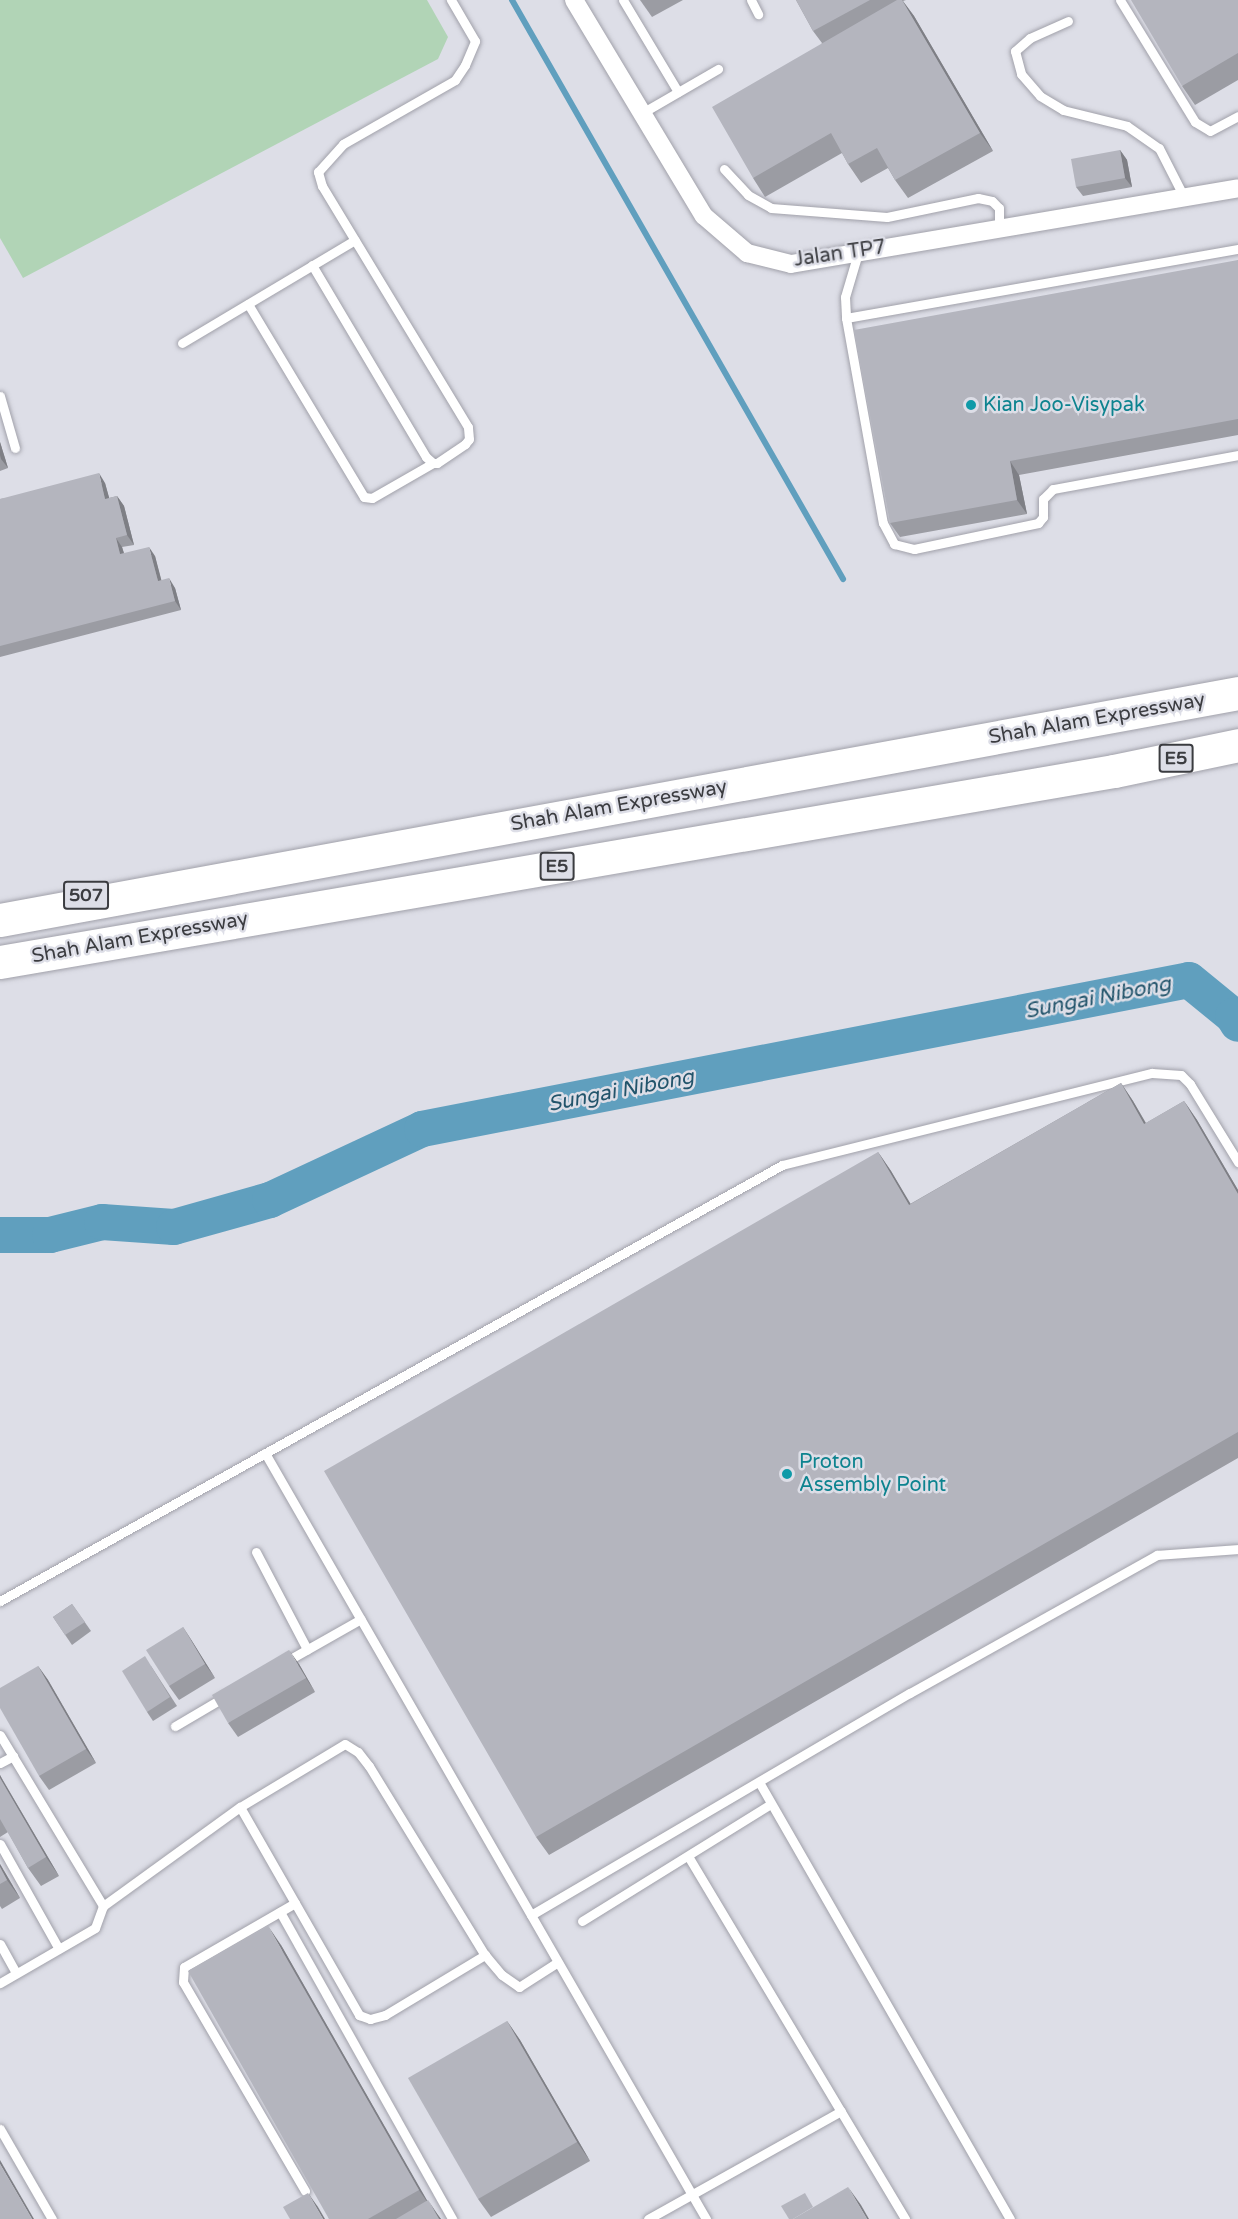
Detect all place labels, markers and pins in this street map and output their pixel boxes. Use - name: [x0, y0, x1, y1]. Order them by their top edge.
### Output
- place label: Kian Joo-Visypak: [983, 393, 1145, 417]
- marker: Kian Joo-Visypak: [964, 398, 978, 412]
- place label: Proton Assembly Point: [799, 1450, 946, 1497]
- marker: Proton Assembly Point: [780, 1467, 794, 1481]

